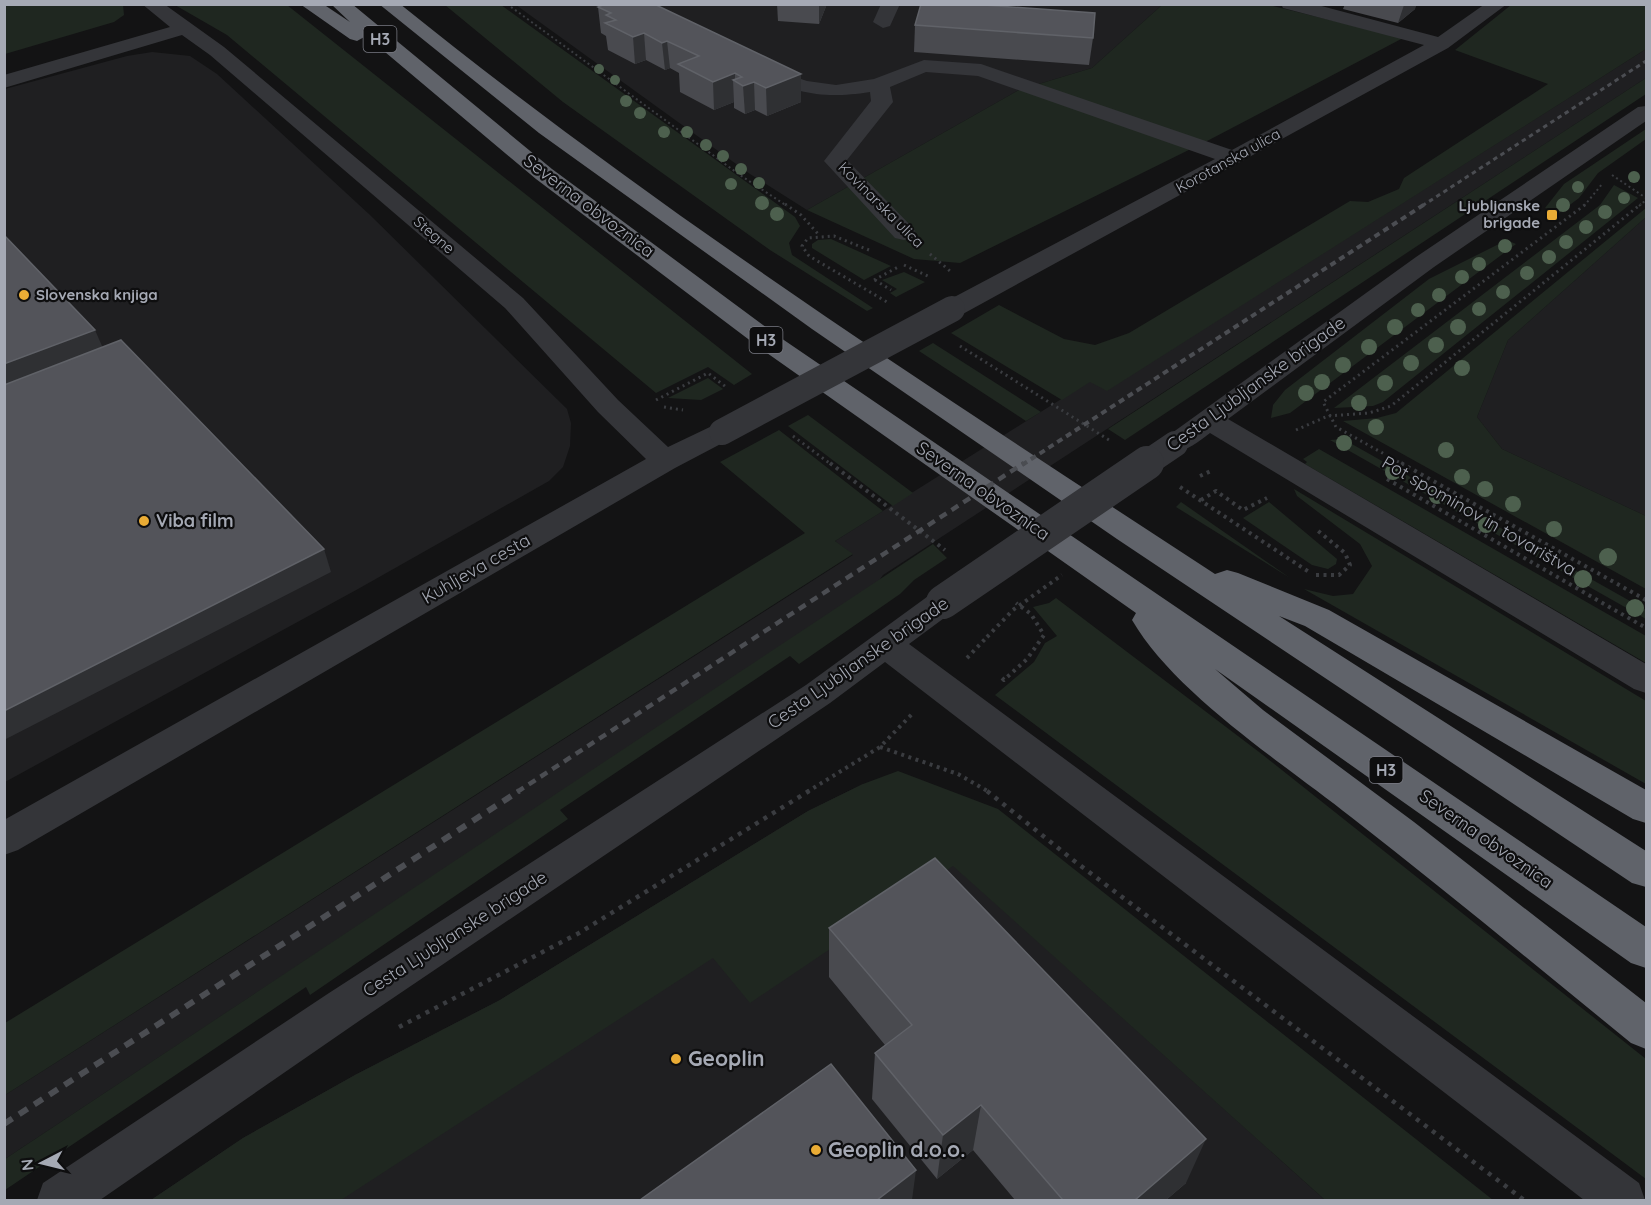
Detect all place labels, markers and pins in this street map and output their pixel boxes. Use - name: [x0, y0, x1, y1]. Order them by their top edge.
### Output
- place label: Ljubljanske brigade: [1459, 196, 1540, 232]
- marker: Ljubljanske brigade: [1545, 208, 1559, 222]
- place label: Slovenska knjiga: [36, 285, 158, 304]
- marker: Slovenska knjiga: [17, 288, 31, 302]
- place label: Viba film: [156, 509, 234, 532]
- marker: Viba film: [137, 514, 151, 528]
- place label: Geoplin: [688, 1045, 764, 1071]
- marker: Geoplin: [669, 1052, 683, 1066]
- place label: Geoplin d.o.o.: [828, 1136, 965, 1162]
- marker: Geoplin d.o.o.: [809, 1143, 823, 1157]

